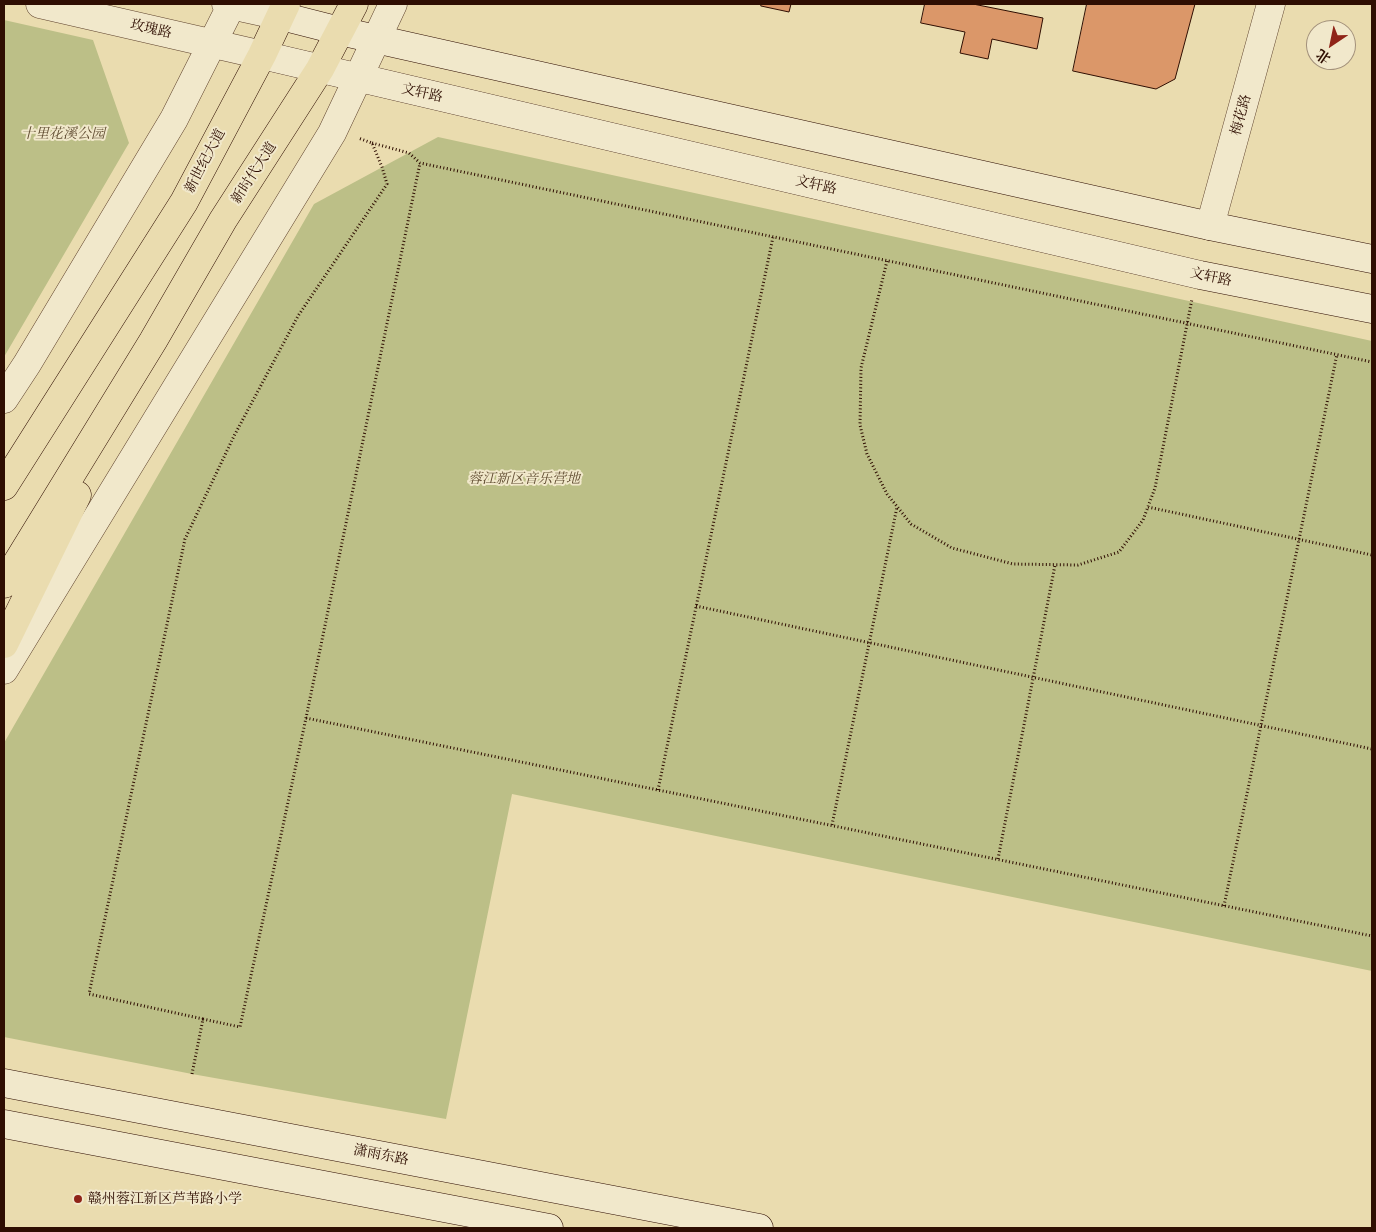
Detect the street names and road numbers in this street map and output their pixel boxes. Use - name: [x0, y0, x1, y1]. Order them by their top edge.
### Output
- street label: 玫瑰路: [129, 16, 173, 42]
- street label: 文轩路: [400, 80, 444, 106]
- street label: 梅花路: [1227, 93, 1255, 137]
- street label: 新世纪大道: [181, 126, 229, 196]
- street label: 新时代大道: [228, 139, 280, 207]
- street label: 文轩路: [794, 172, 838, 198]
- street label: 文轩路: [1189, 264, 1233, 290]
- street label: 潇雨东路: [352, 1141, 410, 1169]

